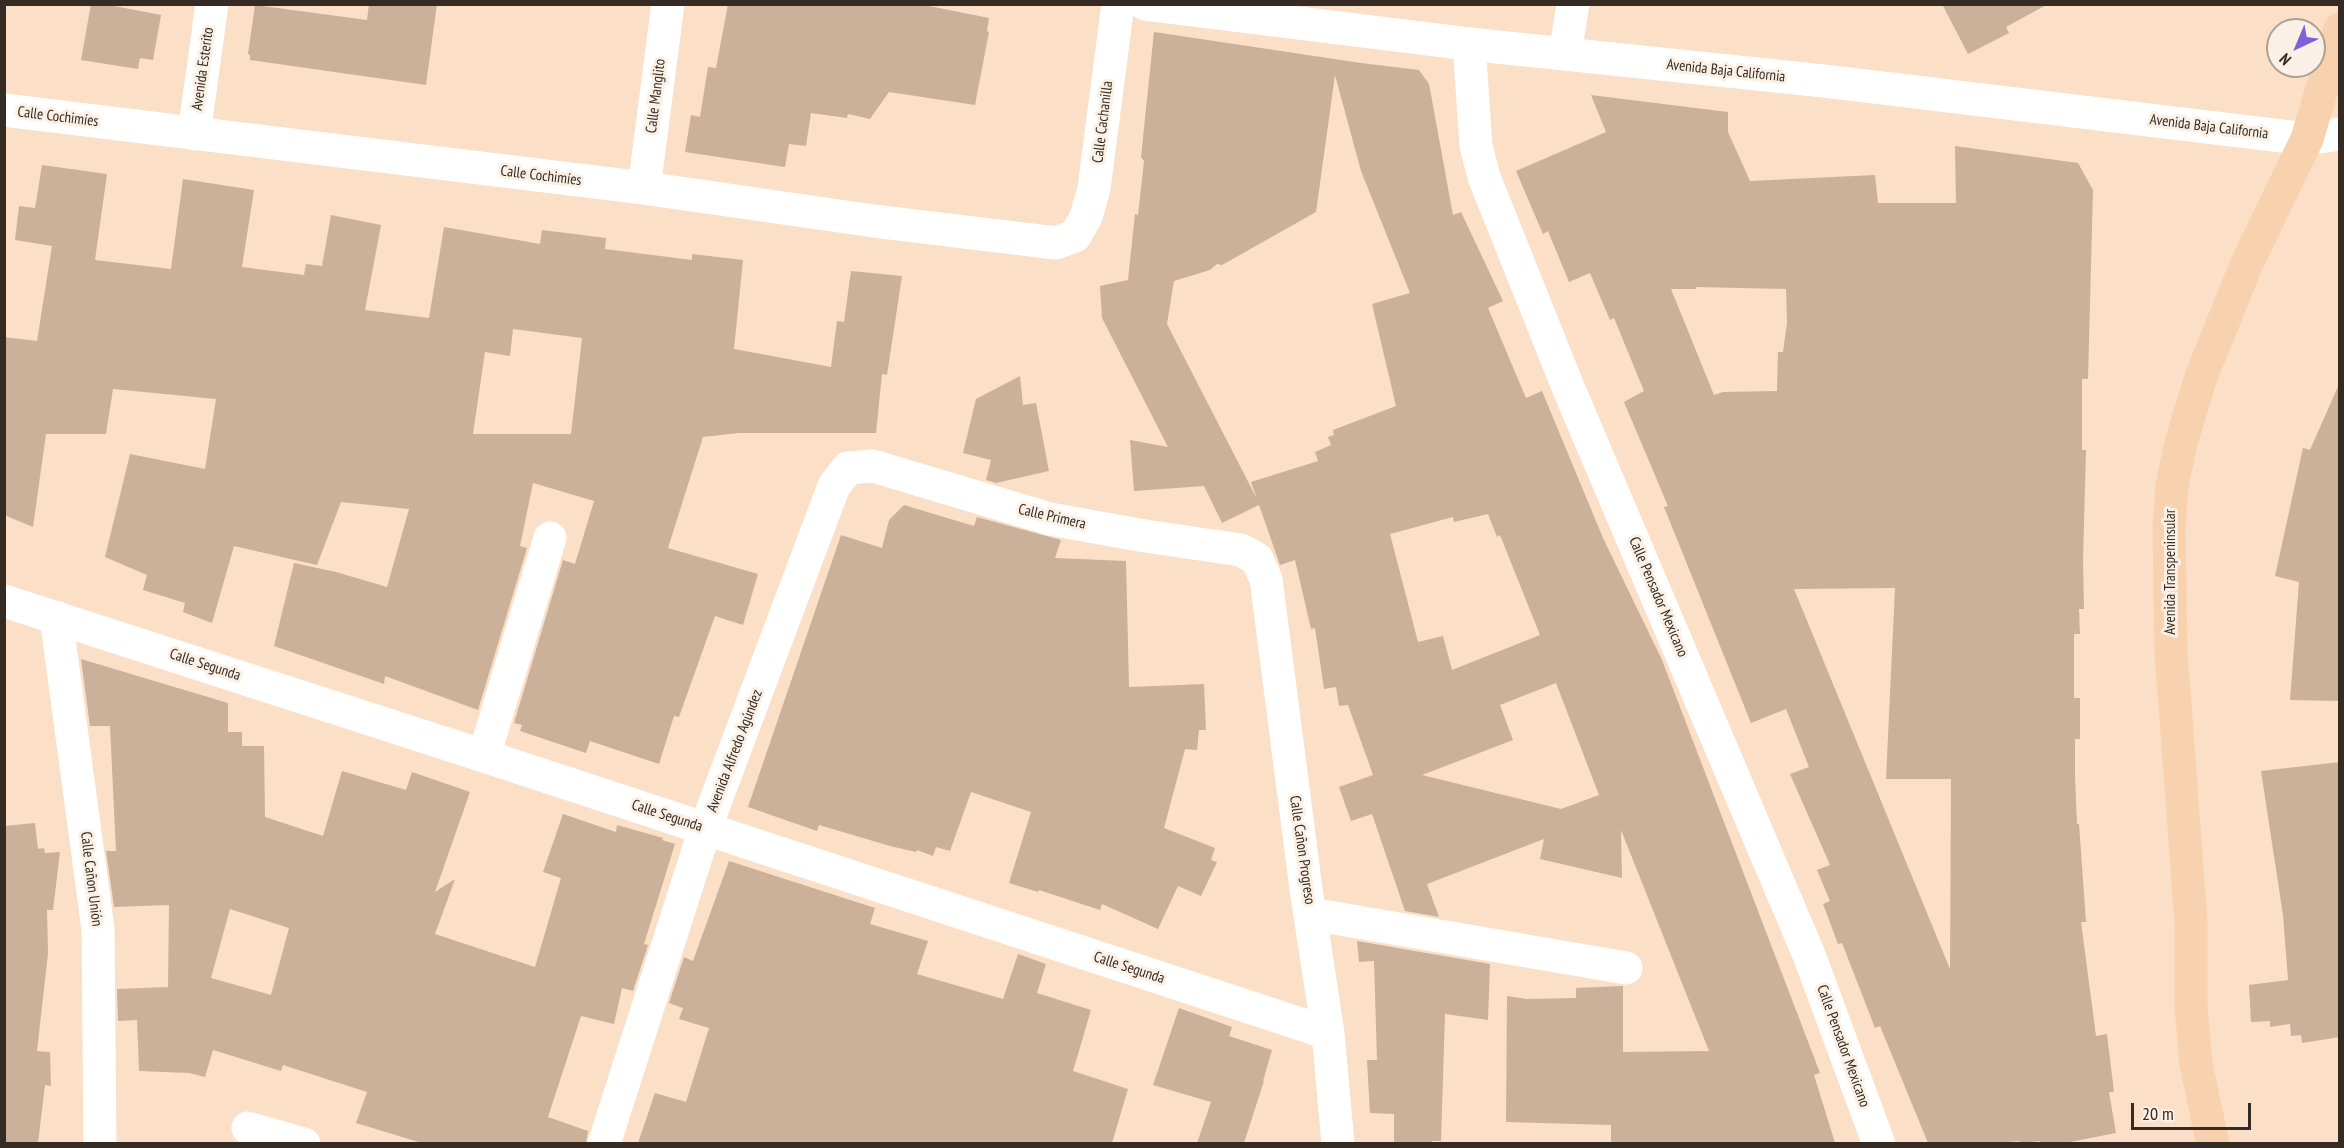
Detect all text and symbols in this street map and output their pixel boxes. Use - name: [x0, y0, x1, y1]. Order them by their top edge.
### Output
- north arrow: [2266, 18, 2326, 78]
- street label: Avenida Esterito: [188, 26, 218, 112]
- text: N: [2275, 49, 2295, 70]
- street label: Avenida Baja California: [1666, 56, 1786, 86]
- street label: Calle Manglito: [643, 58, 669, 134]
- street label: Calle Cachanilla: [1089, 80, 1117, 164]
- street label: Calle Cochimíes: [16, 103, 100, 131]
- street label: Avenida Baja California: [2149, 111, 2269, 143]
- street label: Calle Cochimíes: [499, 162, 583, 190]
- street label: Calle Primera: [1016, 500, 1088, 534]
- street label: Avenida Transpeninsular: [2162, 509, 2180, 635]
- street label: Calle Pensador Mexicano: [1625, 534, 1691, 660]
- street label: Calle Segunda: [167, 645, 243, 685]
- street label: Avenida Alfredo Agúndez: [703, 687, 767, 815]
- street label: Calle Cañon Progreso: [1285, 794, 1319, 906]
- street label: Calle Segunda: [629, 796, 705, 836]
- street label: Calle Cañon Unión: [76, 831, 106, 927]
- street label: Calle Segunda: [1091, 948, 1167, 988]
- street label: Calle Pensador Mexicano: [1813, 982, 1873, 1110]
- scale bar: [2134, 1091, 2254, 1129]
- text: 20 m: [2142, 1102, 2174, 1125]

